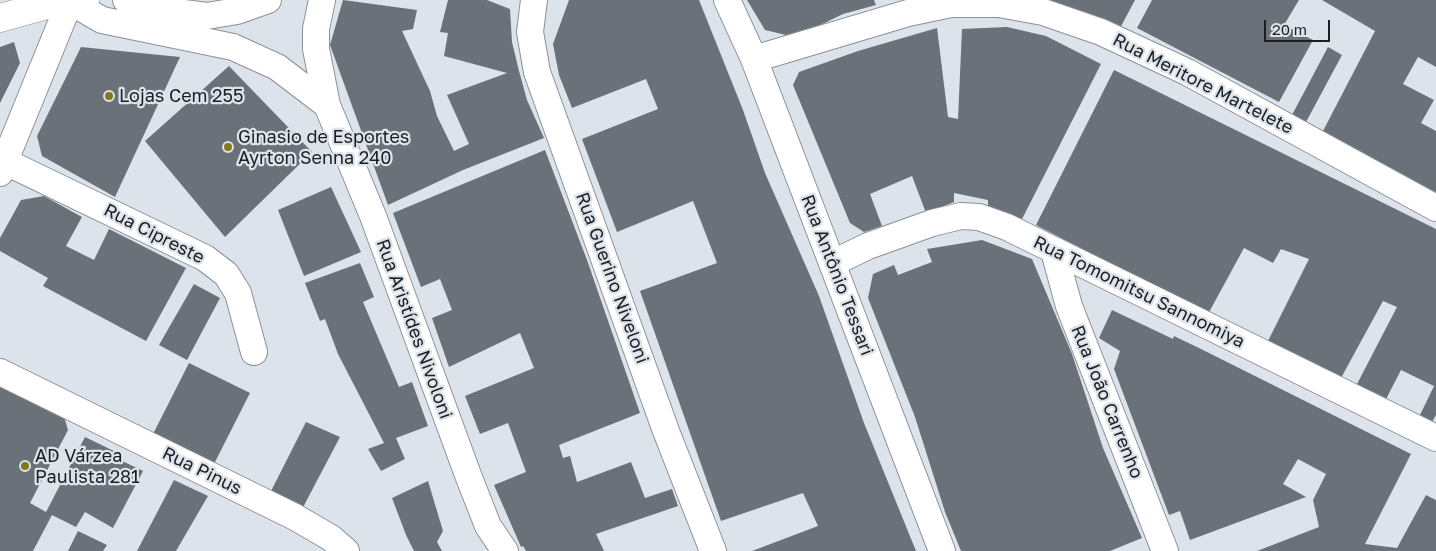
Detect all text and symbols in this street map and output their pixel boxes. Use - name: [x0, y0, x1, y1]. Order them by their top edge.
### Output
- scale bar: [1266, 10, 1332, 42]
- text: 20 m: [1272, 20, 1307, 38]
- street label: Rua Meritore Martelete: [1109, 29, 1297, 139]
- place label: Lojas Cem 255: [119, 85, 243, 107]
- marker: Lojas Cem 255: [103, 90, 115, 102]
- place label: Ginasio de Esportes Ayrton Senna 240: [238, 126, 409, 168]
- marker: Ginasio de Esportes Ayrton Senna 240: [222, 141, 234, 153]
- street label: Rua Guerino Niveloni: [571, 189, 653, 367]
- street label: Rua Antônio Tessari: [796, 191, 878, 359]
- street label: Rua Cipreste: [100, 199, 208, 269]
- street label: Rua Tomomitsu Sannomiya: [1030, 231, 1248, 353]
- street label: Rua Aristídes Nivoloni: [371, 236, 457, 422]
- street label: Rua João Carrenho: [1066, 322, 1148, 482]
- street label: Rua Pinus: [159, 443, 245, 499]
- place label: AD Várzea Paulista 281: [35, 445, 140, 488]
- marker: AD Várzea Paulista 281: [19, 460, 31, 472]

